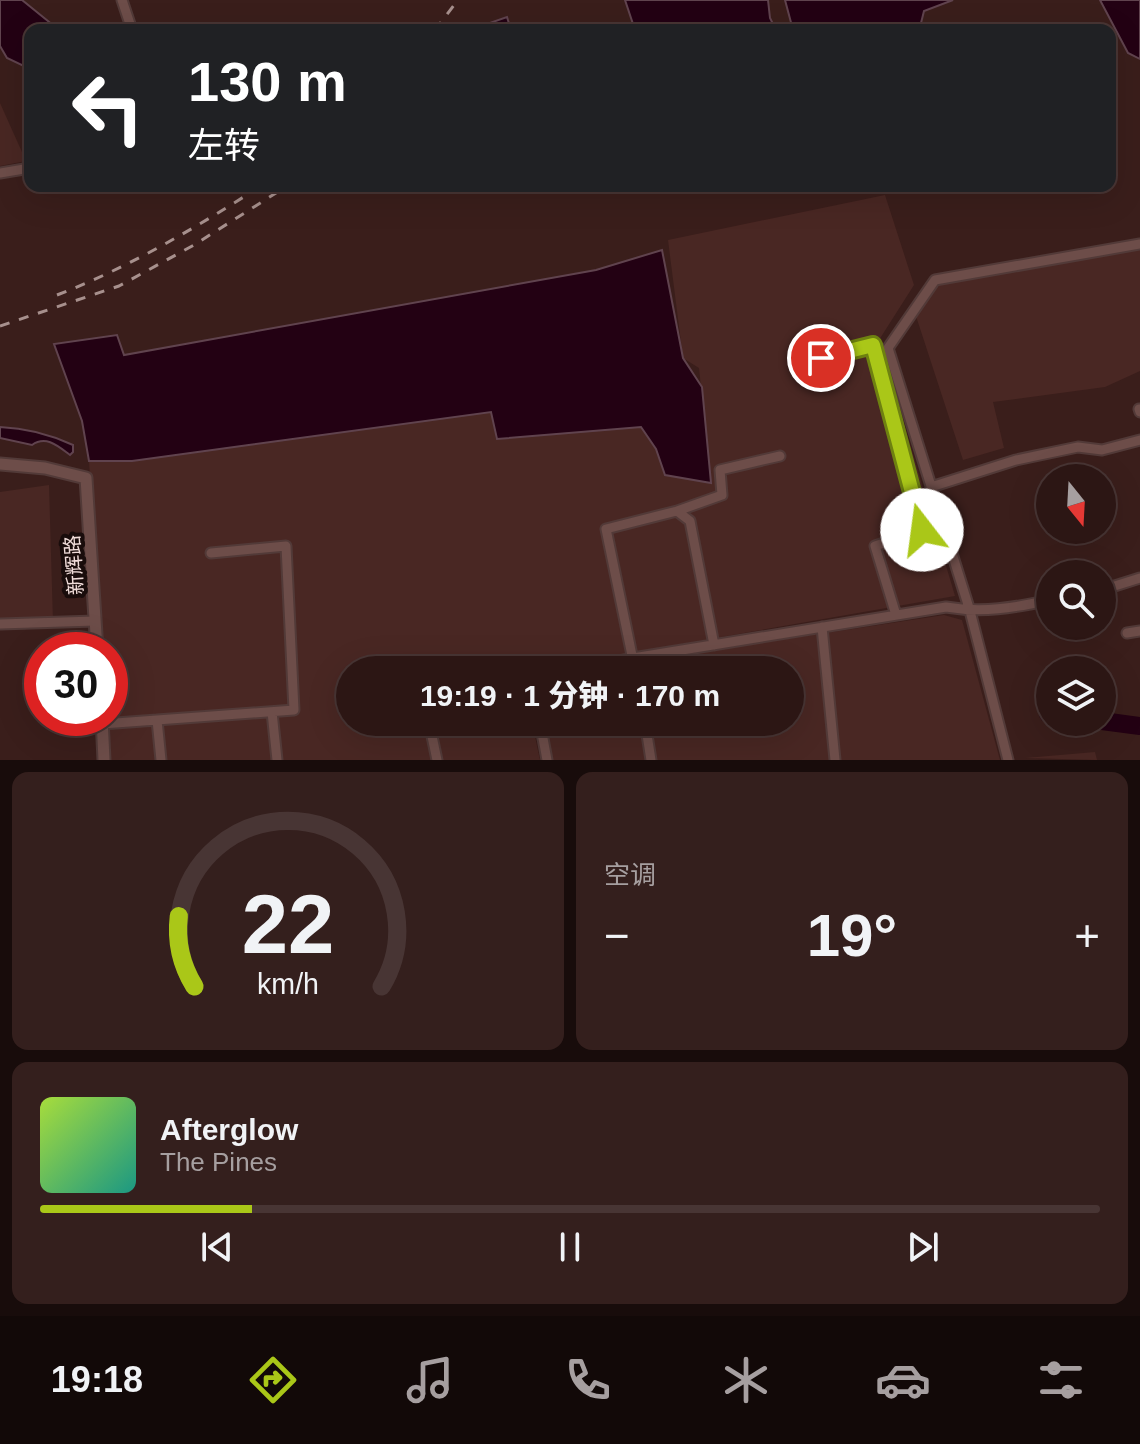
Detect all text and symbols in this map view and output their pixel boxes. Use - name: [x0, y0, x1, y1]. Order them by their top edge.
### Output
- text: 130 m: [188, 50, 347, 113]
- icon: left: [56, 56, 160, 160]
- text: 左转: [188, 125, 260, 166]
- pin: [787, 324, 855, 392]
- icon: arrive: [799, 336, 843, 380]
- north arrow: [1036, 464, 1116, 544]
- map controls: [1036, 464, 1116, 736]
- position arrow: [880, 488, 964, 572]
- street label: 新辉路: [61, 534, 87, 596]
- button: search: [1036, 560, 1116, 640]
- speed limit sign: 30: [24, 632, 128, 736]
- button: layers: [1036, 656, 1116, 736]
- text: 19:19 · 1 分钟 · 170 m: [420, 679, 720, 712]
- text: 空调: [604, 860, 656, 890]
- text: 22: [242, 878, 334, 971]
- text: 19°: [807, 902, 897, 969]
- text: −: [604, 911, 630, 960]
- text: +: [1074, 911, 1100, 960]
- text: km/h: [257, 968, 319, 1000]
- text: Afterglow: [160, 1113, 298, 1146]
- text: The Pines: [160, 1147, 277, 1177]
- icon: previous: [195, 1225, 239, 1269]
- icon: pause: [548, 1225, 592, 1269]
- icon: next: [901, 1225, 945, 1269]
- icon: directions: [245, 1352, 301, 1408]
- icon: music: [402, 1352, 458, 1408]
- icon: phone: [560, 1352, 616, 1408]
- icon: climate: [718, 1352, 774, 1408]
- icon: car: [875, 1352, 931, 1408]
- icon: filters: [1033, 1352, 1089, 1408]
- text: 19:18: [51, 1359, 143, 1400]

